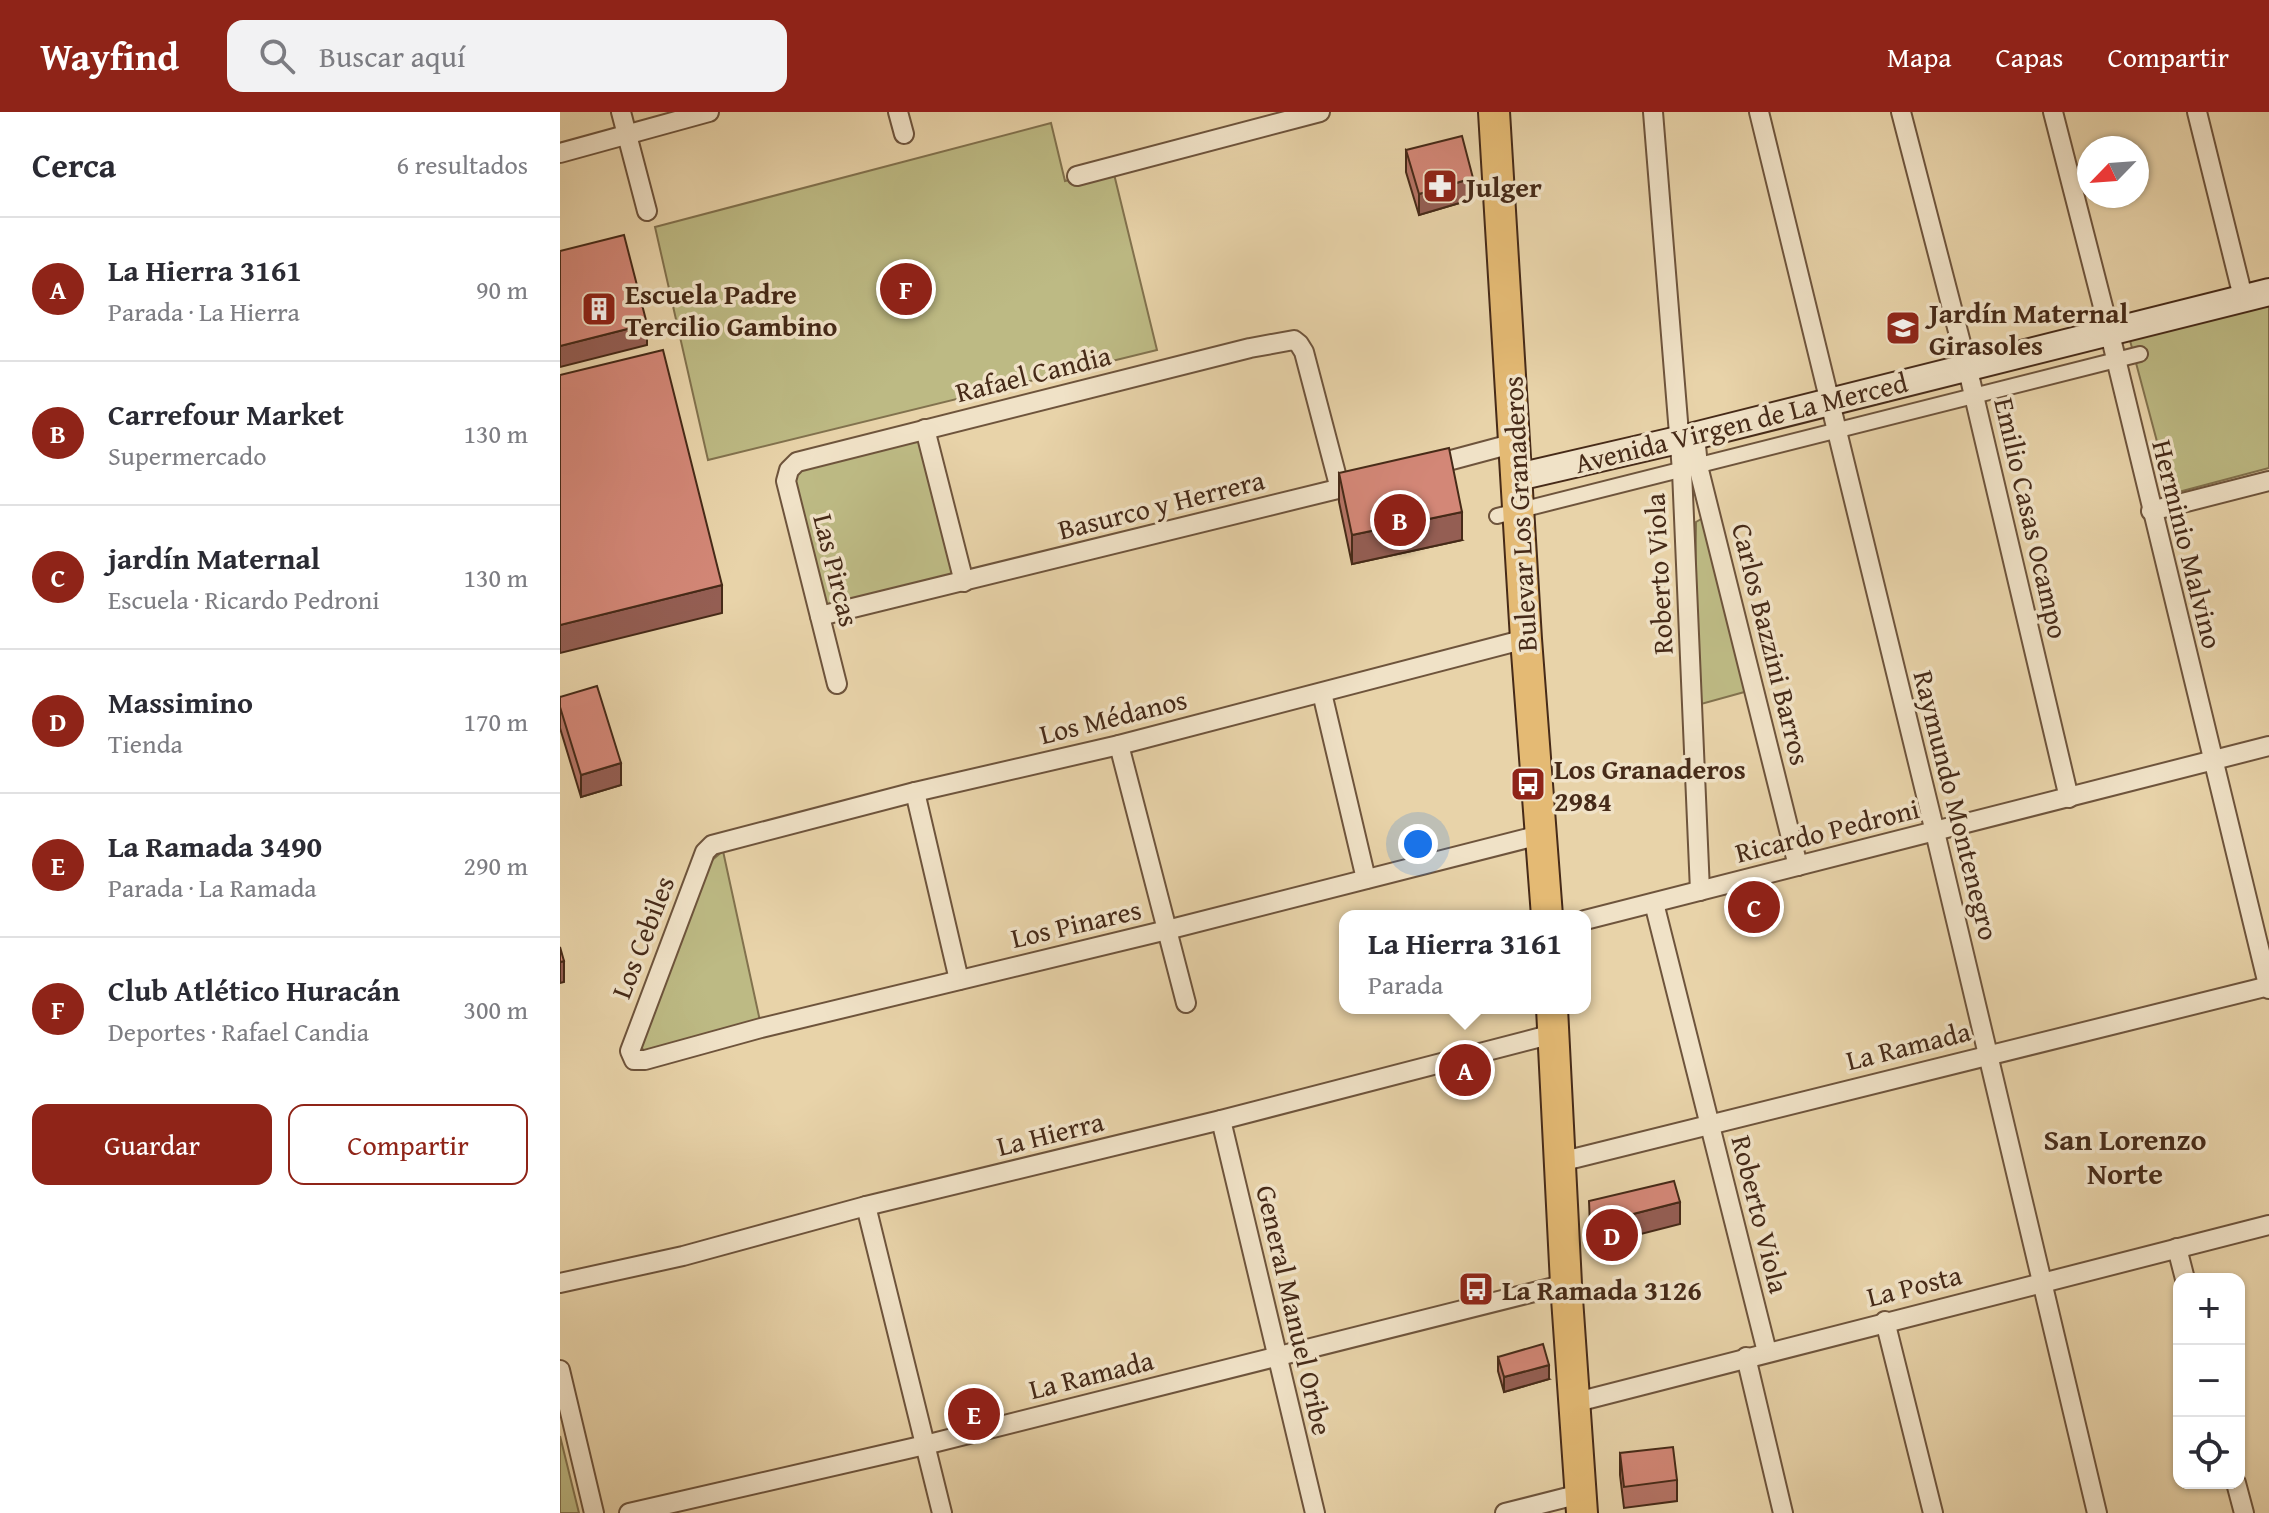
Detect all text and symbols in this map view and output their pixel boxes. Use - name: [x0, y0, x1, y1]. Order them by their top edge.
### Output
- search box: [227, 20, 787, 92]
- text: Wayfind: [40, 28, 179, 84]
- icon: search: [255, 34, 299, 78]
- text: Buscar aquí: [319, 34, 465, 78]
- text: Mapa: [1887, 36, 1952, 77]
- text: Capas: [1996, 36, 2063, 77]
- text: Compartir: [2107, 36, 2229, 77]
- north arrow: [2077, 136, 2149, 208]
- text: Cerca: [32, 140, 116, 189]
- text: 6 resultados: [397, 145, 528, 184]
- place label: Julger: [1462, 166, 1542, 207]
- pharmacy icon: Julger: [1421, 167, 1459, 205]
- text: La Hierra 3161: [108, 248, 302, 292]
- pin: F: [880, 259, 932, 319]
- text: A: [50, 270, 66, 309]
- text: 90 m: [476, 270, 528, 309]
- place label: Escuela Padre Tercilio Gambino: [625, 273, 838, 346]
- building icon: Escuela Padre Tercilio Gambino: [580, 290, 618, 328]
- text: Parada · La Hierra: [108, 292, 300, 331]
- place label: Jardín Maternal Girasoles: [1925, 292, 2129, 365]
- school or university icon: Jardín Maternal Girasoles: [1884, 309, 1922, 347]
- street label: Rafael Candia: [951, 334, 1116, 412]
- street label: Avenida Virgen de La Merced: [1570, 361, 1912, 483]
- street label: Bulevar Los Granaderos: [1491, 375, 1547, 653]
- text: Carrefour Market: [108, 392, 344, 436]
- street label: Emilio Casas Ocampo: [1984, 393, 2080, 643]
- text: B: [50, 414, 66, 453]
- text: 130 m: [463, 414, 528, 453]
- street label: Herminio Malvino: [2142, 435, 2234, 653]
- text: Supermercado: [108, 436, 266, 475]
- street label: Basurco y Herrera: [1053, 458, 1269, 549]
- pin: B: [1374, 490, 1426, 550]
- street label: Roberto Viola: [1633, 492, 1683, 656]
- street label: Las Pircas: [803, 509, 871, 631]
- street label: Carlos Bazzini Barros: [1722, 519, 1822, 769]
- text: jardín Maternal: [108, 536, 320, 580]
- text: C: [51, 558, 65, 597]
- text: 130 m: [463, 558, 528, 597]
- text: Escuela · Ricardo Pedroni: [108, 580, 380, 619]
- street label: Raymundo Montenegro: [1904, 666, 2010, 944]
- street label: Los Médanos: [1035, 678, 1191, 754]
- text: Massimino: [108, 680, 253, 724]
- text: D: [50, 702, 66, 741]
- text: 170 m: [463, 702, 528, 741]
- text: Tienda: [108, 724, 183, 763]
- place label: Los Granaderos 2984: [1554, 748, 1746, 821]
- bus stop icon: Los Granaderos 2984: [1509, 765, 1547, 803]
- street label: Ricardo Pedroni: [1731, 787, 1923, 873]
- text: La Ramada 3490: [108, 824, 322, 868]
- your location: [1398, 824, 1438, 864]
- text: E: [51, 846, 65, 885]
- text: 290 m: [463, 846, 528, 885]
- text: Parada · La Ramada: [108, 868, 317, 907]
- street label: Los Cebiles: [600, 870, 684, 1004]
- pin: C: [1728, 877, 1780, 937]
- street label: Los Pinares: [1007, 888, 1145, 958]
- popup: [1339, 910, 1591, 1014]
- text: La Hierra 3161: [1368, 921, 1562, 965]
- text: Parada: [1368, 965, 1443, 1004]
- text: Club Atlético Huracán: [108, 968, 400, 1012]
- text: F: [51, 990, 65, 1029]
- text: 300 m: [463, 990, 528, 1029]
- street label: La Ramada: [1842, 1010, 1975, 1080]
- text: Deportes · Rafael Candia: [108, 1012, 369, 1051]
- pin: A: [1439, 1040, 1491, 1100]
- street label: La Hierra: [992, 1100, 1108, 1166]
- button: Guardar: [32, 1104, 272, 1185]
- button: Compartir: [288, 1104, 528, 1185]
- district label: San Lorenzo Norte: [2043, 1117, 2207, 1195]
- street label: Roberto Viola: [1722, 1131, 1801, 1298]
- street label: General Manuel Oribe: [1246, 1181, 1344, 1439]
- pin: D: [1586, 1205, 1638, 1265]
- street label: La Posta: [1862, 1253, 1967, 1317]
- place label: La Ramada 3126: [1502, 1269, 1702, 1310]
- bus stop icon: La Ramada 3126: [1457, 1270, 1495, 1308]
- map controls: [2173, 1273, 2245, 1489]
- button: +: [2173, 1273, 2245, 1345]
- street label: La Ramada: [1025, 1339, 1158, 1409]
- button: −: [2173, 1345, 2245, 1417]
- pin: E: [948, 1384, 1000, 1444]
- button: locate: [2173, 1417, 2245, 1489]

